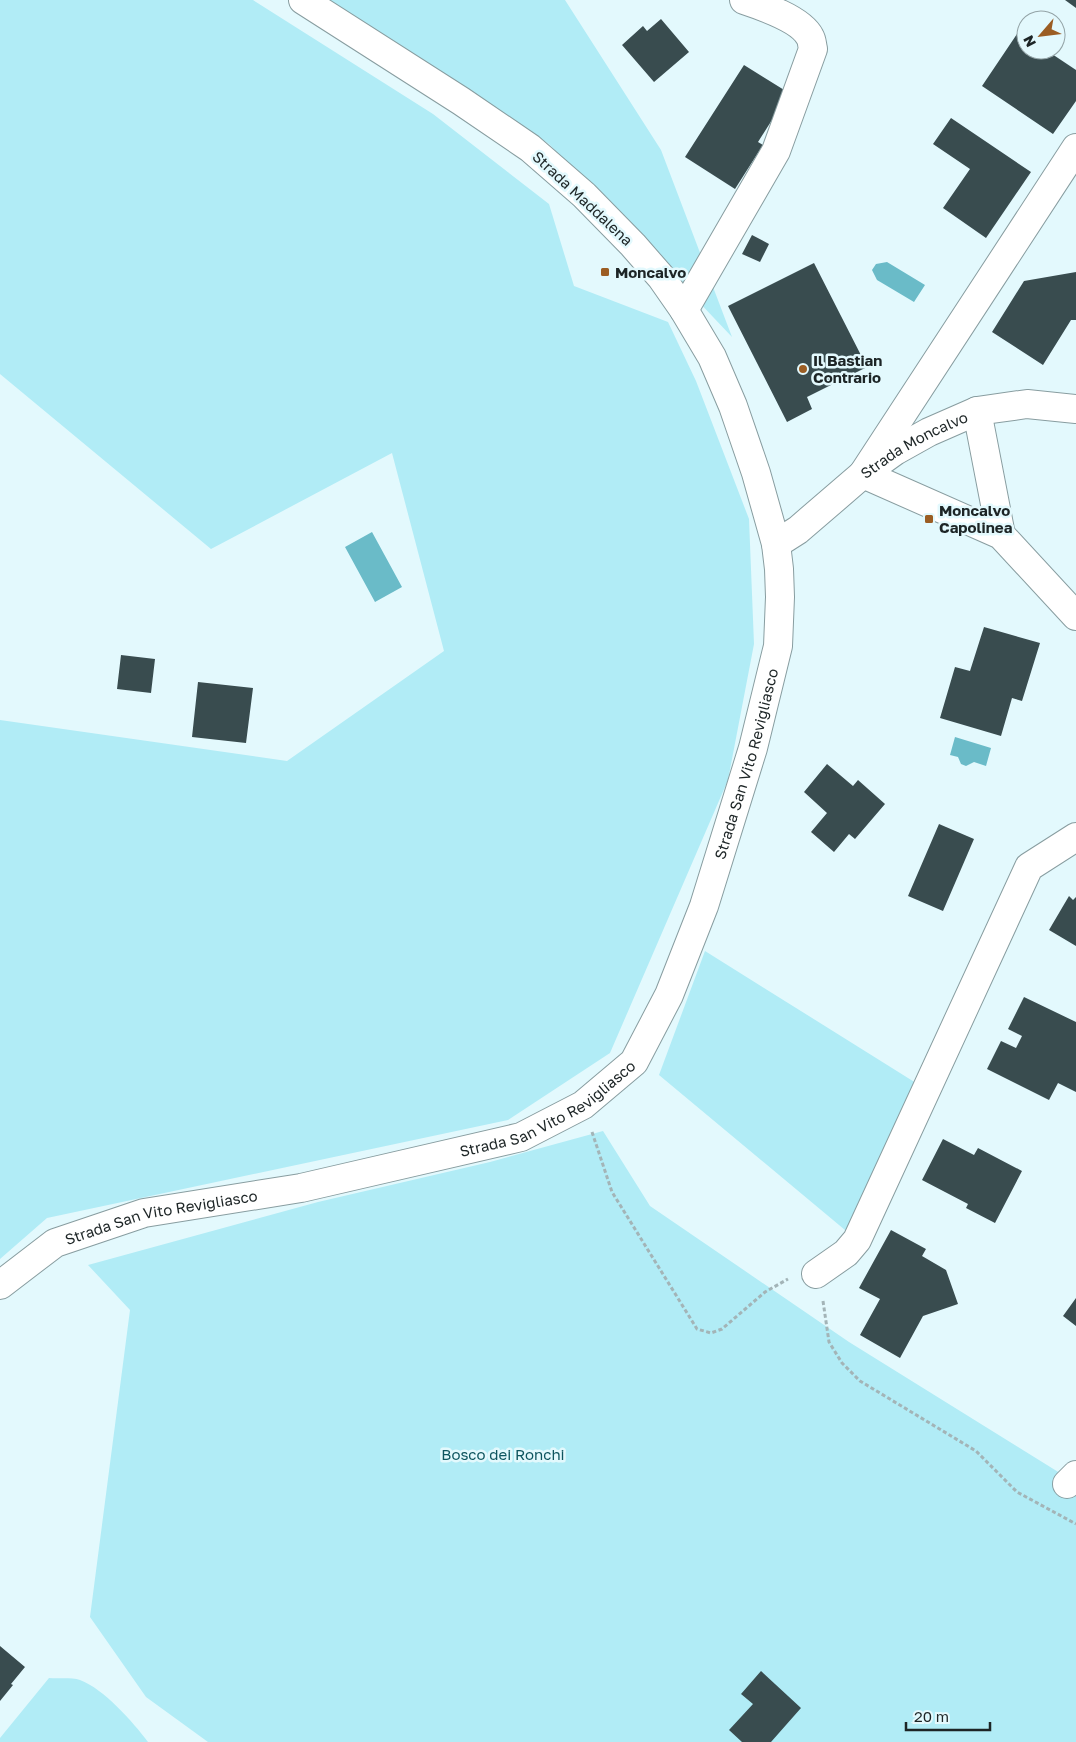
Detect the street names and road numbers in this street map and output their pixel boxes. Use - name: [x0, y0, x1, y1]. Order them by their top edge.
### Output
- street label: Strada Maddalena: [529, 147, 637, 249]
- street label: Strada Moncalvo: [857, 407, 970, 482]
- street label: Strada San Vito Revigliasco: [710, 666, 781, 861]
- street label: Strada San Vito Revigliasco: [458, 1056, 639, 1160]
- street label: Strada San Vito Revigliasco: [63, 1186, 259, 1248]

